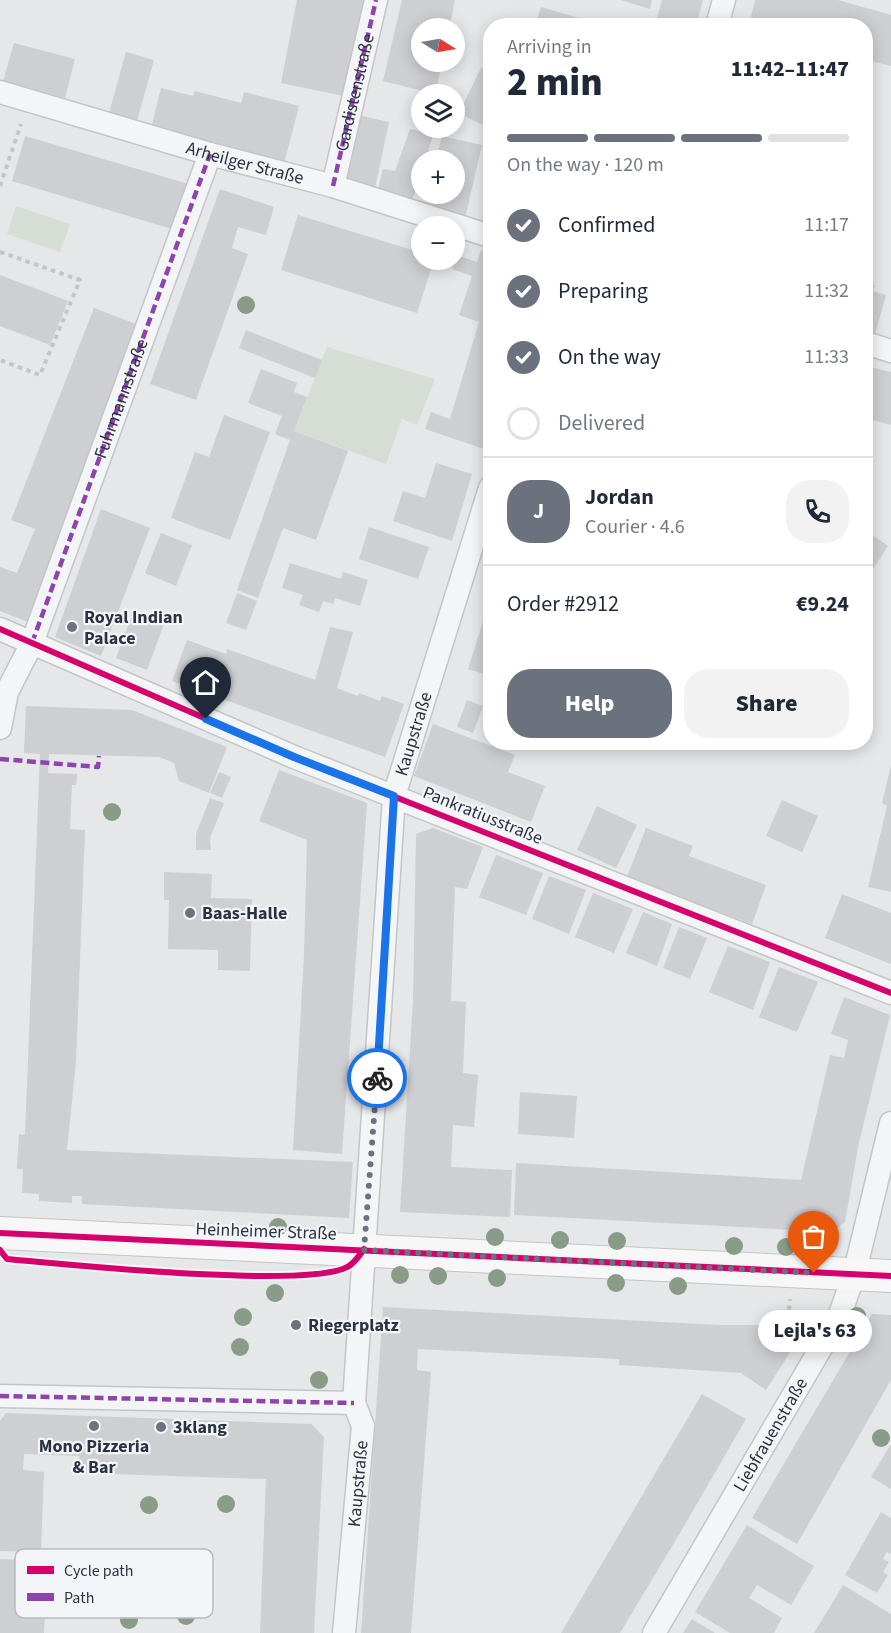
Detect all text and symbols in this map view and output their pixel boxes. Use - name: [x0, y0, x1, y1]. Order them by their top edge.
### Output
- north arrow: [411, 18, 465, 72]
- map controls: [411, 18, 465, 270]
- street label: Gardistenstraße: [329, 31, 381, 154]
- text: Arriving in: [507, 33, 592, 61]
- text: 11:42–11:47: [731, 53, 849, 85]
- text: 2 min: [507, 55, 603, 111]
- button: layers: [411, 84, 465, 138]
- street label: Arheilger Straße: [183, 136, 306, 191]
- button: +: [411, 150, 465, 204]
- text: On the way · 120 m: [507, 151, 664, 179]
- icon: check: [507, 209, 540, 242]
- text: Confirmed: [558, 209, 655, 241]
- text: 11:17: [804, 211, 849, 239]
- button: −: [411, 216, 465, 270]
- icon: check: [507, 275, 540, 308]
- text: Preparing: [558, 275, 648, 307]
- text: 11:32: [804, 277, 849, 305]
- street label: Fuhrmannstraße: [88, 335, 155, 462]
- icon: check: [507, 341, 540, 374]
- text: On the way: [558, 341, 661, 373]
- text: 11:33: [804, 343, 849, 371]
- text: Delivered: [558, 407, 645, 439]
- button: phone: [786, 480, 849, 543]
- text: Jordan: [585, 481, 654, 513]
- text: J: [533, 495, 544, 527]
- text: Courier · 4.6: [585, 513, 685, 541]
- text: Order #2912: [507, 588, 619, 620]
- text: €9.24: [796, 588, 849, 620]
- place label: Royal Indian Palace: [84, 605, 183, 651]
- marker: Royal Indian Palace: [65, 620, 79, 634]
- pin: [180, 657, 231, 719]
- icon: home: [189, 666, 222, 699]
- button: Help: [507, 669, 672, 738]
- button: Share: [684, 669, 849, 738]
- street label: Kaupstraße: [389, 689, 439, 779]
- street label: Pankratiusstraße: [419, 780, 547, 851]
- place label: Baas-Halle: [202, 901, 287, 926]
- marker: Baas-Halle: [183, 906, 197, 920]
- courier: [347, 1048, 407, 1108]
- icon: bike: [361, 1062, 394, 1095]
- pin: [788, 1211, 839, 1273]
- street label: Heinheimer Straße: [195, 1217, 337, 1246]
- icon: bag: [797, 1220, 830, 1253]
- callout: Lejla's 63: [757, 1309, 871, 1351]
- place label: Riegerplatz: [308, 1313, 399, 1338]
- text: Lejla's 63: [774, 1317, 856, 1345]
- marker: Riegerplatz: [289, 1318, 303, 1332]
- street label: Liebfrauenstraße: [727, 1373, 814, 1496]
- place label: 3klang: [173, 1415, 227, 1440]
- marker: Mono Pizzeria & Bar: [87, 1419, 101, 1433]
- marker: 3klang: [154, 1420, 168, 1434]
- place label: Mono Pizzeria & Bar: [39, 1434, 149, 1480]
- street label: Kaupstraße: [342, 1439, 375, 1528]
- legend: [15, 1549, 213, 1618]
- text: Cycle path: [64, 1560, 133, 1582]
- text: Path: [64, 1587, 94, 1609]

